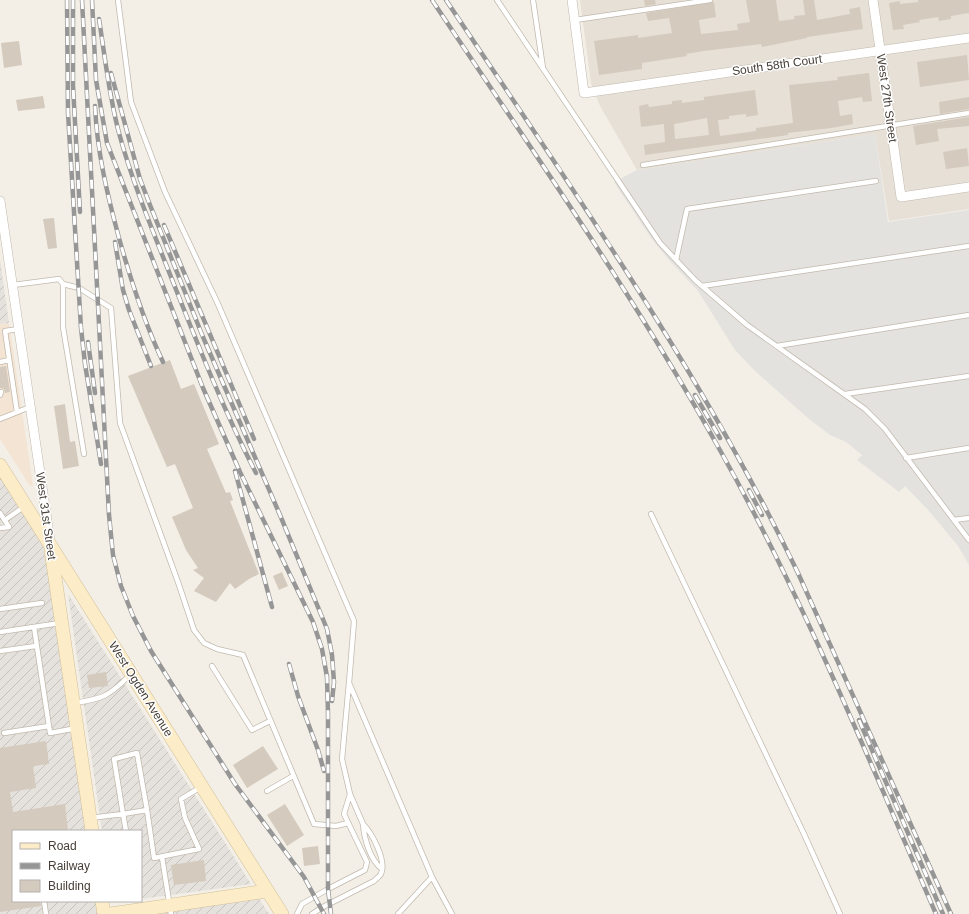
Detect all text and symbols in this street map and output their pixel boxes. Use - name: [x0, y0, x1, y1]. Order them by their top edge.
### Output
- street label: South 58th Court: [731, 52, 824, 78]
- street label: West 27th Street: [874, 53, 900, 144]
- street label: West 31st Street: [33, 471, 59, 561]
- street label: West Ogden Avenue: [106, 639, 176, 739]
- legend: [12, 830, 142, 902]
- text: Road: [48, 839, 77, 853]
- text: Railway: [48, 859, 90, 873]
- text: Building: [48, 879, 91, 893]

